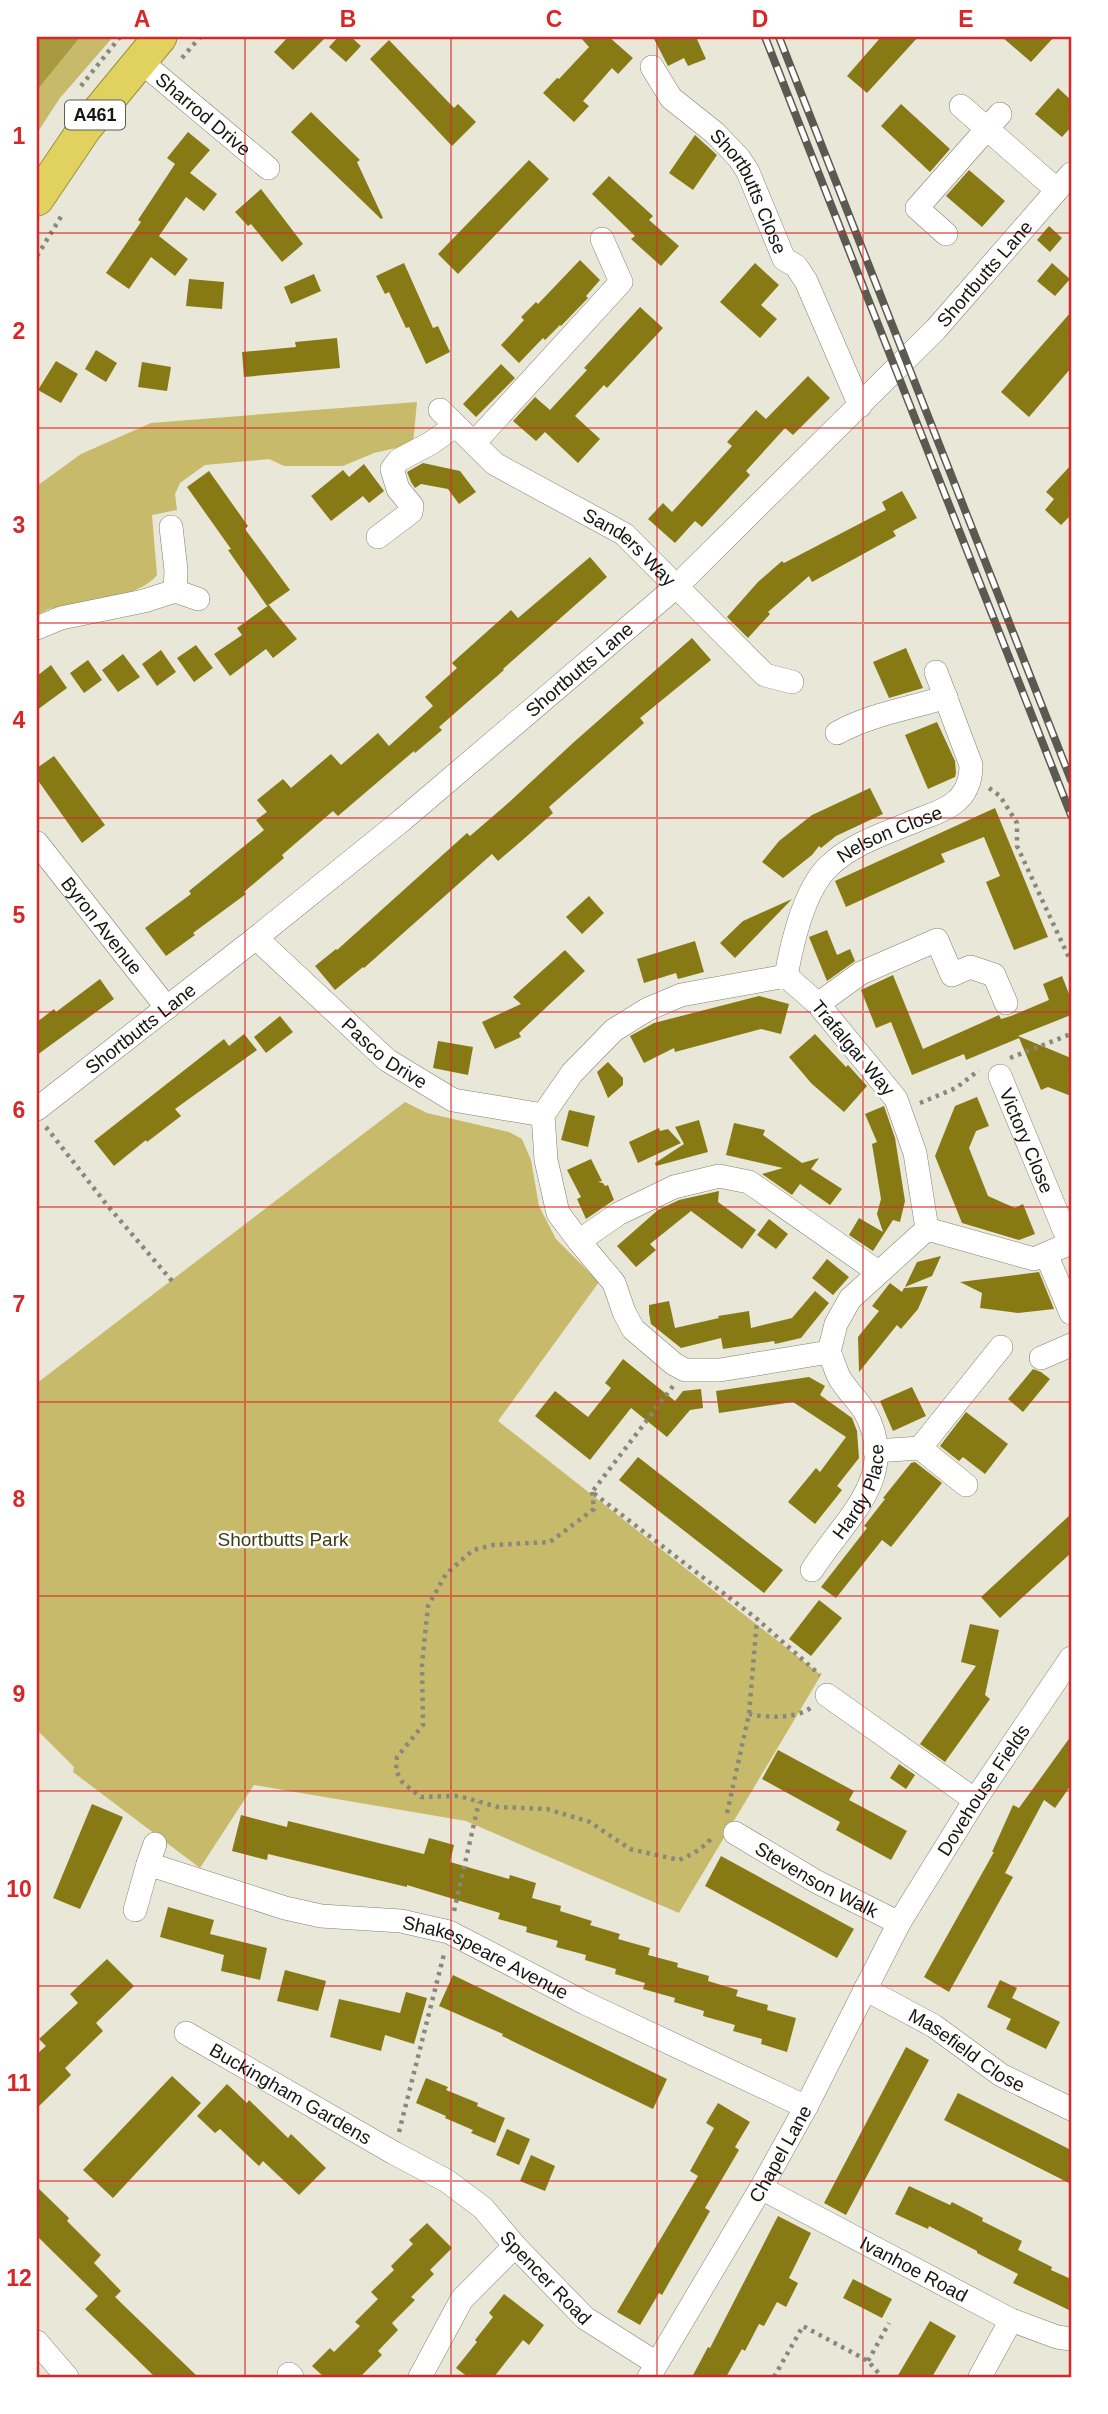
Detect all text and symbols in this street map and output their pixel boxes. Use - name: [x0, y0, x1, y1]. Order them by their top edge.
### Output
- text: A: [134, 6, 150, 32]
- text: B: [340, 6, 356, 32]
- text: C: [546, 6, 562, 32]
- text: D: [752, 6, 768, 32]
- text: E: [958, 6, 974, 32]
- street label: Sharrod Drive: [152, 68, 255, 160]
- road number: A461: [65, 100, 125, 130]
- text: 1: [13, 123, 26, 149]
- street label: Shortbutts Close: [706, 124, 791, 257]
- street label: Shortbutts Lane: [932, 216, 1036, 331]
- text: 2: [13, 318, 25, 344]
- street label: Sanders Way: [580, 504, 680, 590]
- text: 3: [13, 512, 25, 538]
- street label: Shortbutts Lane: [521, 618, 637, 721]
- text: 4: [13, 707, 26, 733]
- street label: Nelson Close: [833, 801, 945, 866]
- street label: Byron Avenue: [57, 873, 147, 978]
- text: 5: [13, 902, 26, 928]
- street label: Shortbutts Lane: [81, 979, 200, 1078]
- street label: Trafalgar Way: [807, 996, 899, 1100]
- street label: Pasco Drive: [338, 1013, 431, 1092]
- street label: Victory Close: [996, 1085, 1058, 1196]
- text: 6: [13, 1097, 25, 1123]
- text: 7: [13, 1291, 25, 1317]
- street label: Hardy Place: [828, 1443, 887, 1543]
- text: 8: [13, 1486, 26, 1512]
- park label: Shortbutts Park: [218, 1529, 349, 1550]
- text: 9: [13, 1681, 25, 1707]
- street label: Dovehouse Fields: [933, 1720, 1034, 1859]
- street label: Stevenson Walk: [752, 1837, 882, 1921]
- text: 10: [6, 1876, 32, 1902]
- street label: Shakespeare Avenue: [401, 1911, 572, 2003]
- street label: Masefield Close: [905, 2004, 1028, 2096]
- street label: Buckingham Gardens: [206, 2039, 375, 2148]
- text: 11: [7, 2070, 31, 2096]
- street label: Chapel Lane: [745, 2101, 815, 2206]
- street label: Spencer Road: [496, 2227, 596, 2329]
- street label: Ivanhoe Road: [857, 2232, 971, 2306]
- text: 12: [6, 2265, 32, 2291]

